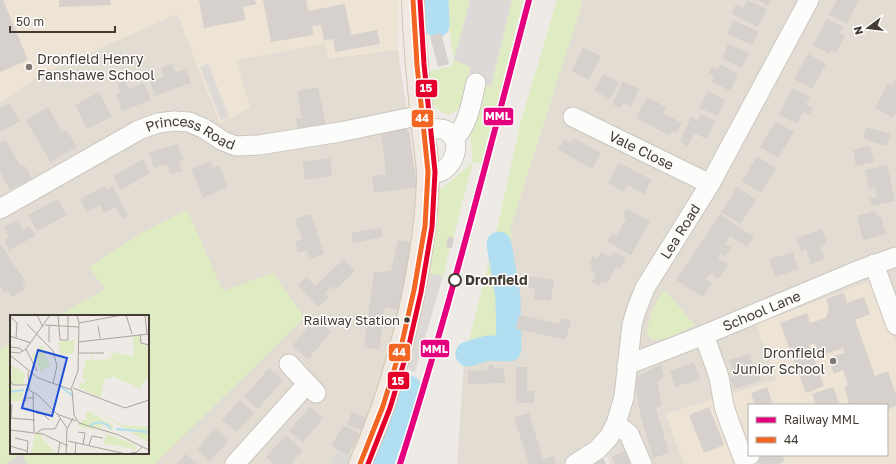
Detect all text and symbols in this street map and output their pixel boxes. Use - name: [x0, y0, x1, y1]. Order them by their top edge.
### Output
- scale bar: [10, 8, 115, 34]
- north arrow: [848, 8, 888, 48]
- text: 50 m: [16, 14, 44, 29]
- text: N: [850, 25, 865, 36]
- place label: Dronfield Henry Fanshawe School: [37, 50, 155, 83]
- marker: Dronfield Henry Fanshawe School: [24, 62, 34, 72]
- line badge: 15: [415, 79, 438, 98]
- text: 15: [420, 81, 432, 94]
- line badge: MML: [483, 107, 514, 126]
- line badge: 44: [411, 109, 434, 128]
- text: MML: [485, 109, 512, 122]
- text: 44: [415, 111, 429, 124]
- street label: Princess Road: [143, 112, 238, 153]
- street label: Vale Close: [606, 127, 677, 173]
- street label: Lea Road: [656, 201, 703, 262]
- place label: Dronfield: [465, 271, 528, 288]
- marker: Dronfield: [448, 273, 462, 287]
- street label: School Lane: [720, 287, 803, 334]
- place label: Railway Station: [304, 312, 400, 328]
- inset map: [10, 315, 149, 454]
- marker: Railway Station: [402, 315, 412, 325]
- line badge: MML: [420, 339, 450, 358]
- text: MML: [422, 342, 449, 355]
- line badge: 44: [388, 343, 411, 362]
- place label: Dronfield Junior School: [733, 344, 825, 377]
- text: 44: [392, 345, 406, 358]
- marker: Dronfield Junior School: [828, 356, 838, 366]
- line badge: 15: [387, 371, 410, 390]
- text: 15: [392, 374, 404, 387]
- legend: [748, 404, 888, 456]
- text: Railway MML: [784, 412, 859, 427]
- text: 44: [784, 432, 799, 447]

